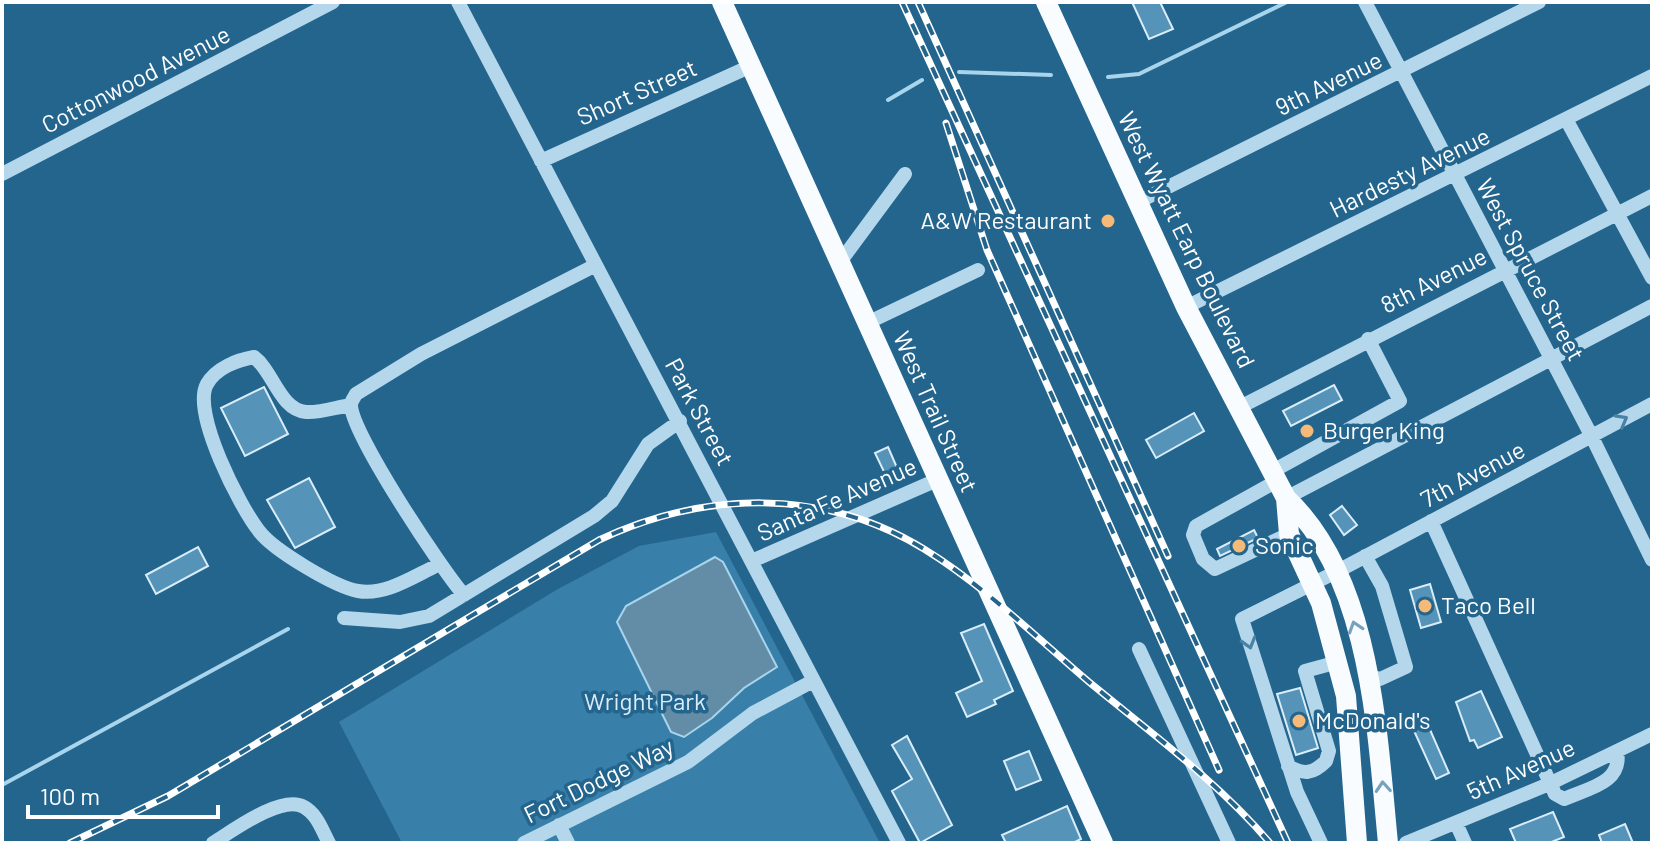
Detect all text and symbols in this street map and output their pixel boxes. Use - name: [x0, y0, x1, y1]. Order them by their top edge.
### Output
- street label: Cottonwood Avenue: [36, 19, 234, 139]
- street label: 9th Avenue: [1270, 44, 1386, 121]
- street label: Short Street: [572, 52, 701, 131]
- street label: West Wyatt Earp Boulevard: [1113, 107, 1262, 372]
- street label: Hardesty Avenue: [1324, 120, 1494, 223]
- street label: West Spruce Street: [1471, 173, 1592, 365]
- place label: A&W Restaurant: [921, 205, 1092, 234]
- marker: A&W Restaurant: [1099, 212, 1117, 230]
- street label: 8th Avenue: [1375, 241, 1491, 319]
- street label: West Trail Street: [888, 327, 985, 496]
- street label: Park Street: [660, 353, 741, 470]
- place label: Burger King: [1323, 415, 1445, 444]
- one-way arrow: [1614, 415, 1628, 430]
- marker: Burger King: [1298, 422, 1316, 440]
- street label: 7th Avenue: [1415, 434, 1529, 513]
- street label: Santa Fe Avenue: [752, 451, 921, 547]
- place label: Sonic: [1255, 530, 1314, 559]
- marker: Sonic: [1230, 537, 1248, 555]
- place label: Taco Bell: [1441, 590, 1536, 619]
- marker: Taco Bell: [1416, 597, 1434, 615]
- one-way arrow: [1348, 621, 1364, 634]
- one-way arrow: [1240, 636, 1256, 650]
- park label: Wright Park: [584, 686, 706, 715]
- place label: McDonald's: [1315, 705, 1430, 734]
- marker: McDonald's: [1290, 712, 1308, 730]
- street label: Fort Dodge Way: [519, 731, 678, 828]
- street label: 5th Avenue: [1462, 732, 1579, 805]
- scale bar: [28, 769, 218, 819]
- one-way arrow: [1375, 780, 1392, 793]
- text: 100 m: [40, 781, 100, 810]

